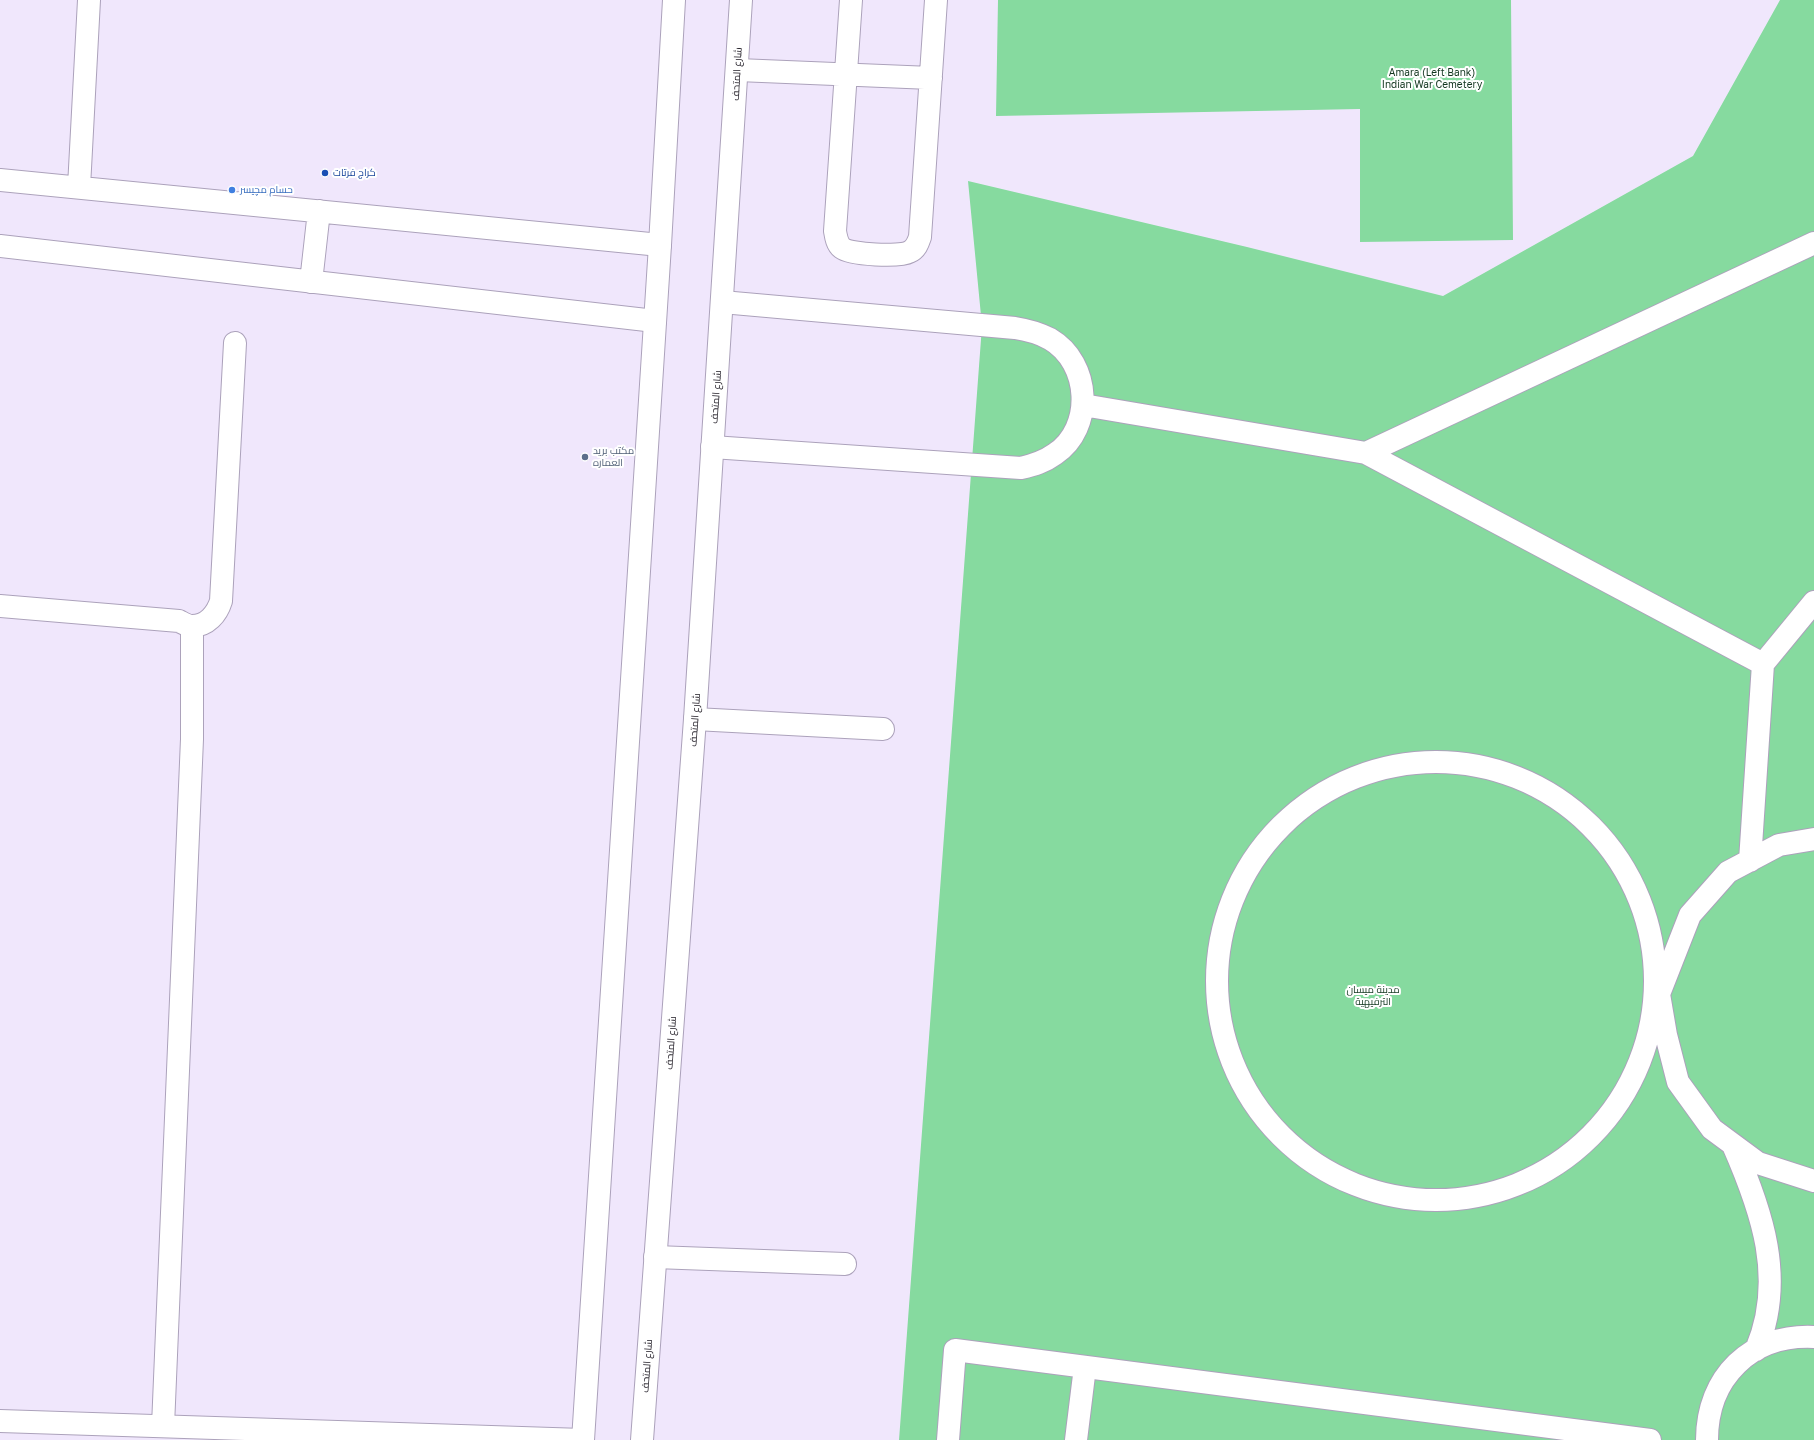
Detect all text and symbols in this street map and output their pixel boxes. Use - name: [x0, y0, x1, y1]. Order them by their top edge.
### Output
- street label: شارع المتحف: [730, 47, 744, 101]
- park label: Amara (Left Bank) Indian War Cemetery: [1382, 67, 1482, 90]
- place label: كراج فرتات: [333, 167, 376, 179]
- marker: كراج فرتات: [320, 168, 330, 178]
- place label: حسام مچيسر: [240, 184, 293, 196]
- marker: حسام مچيسر: [227, 185, 237, 195]
- street label: شارع المتحف: [708, 370, 724, 424]
- place label: مكتب بريد العماره: [593, 445, 634, 468]
- marker: مكتب بريد العماره: [580, 452, 590, 462]
- street label: شارع المتحف: [687, 693, 703, 747]
- park label: مدينة ميسان الترفيهية: [1346, 984, 1400, 1008]
- street label: شارع المتحف: [663, 1016, 679, 1070]
- street label: شارع المتحف: [639, 1339, 655, 1393]

